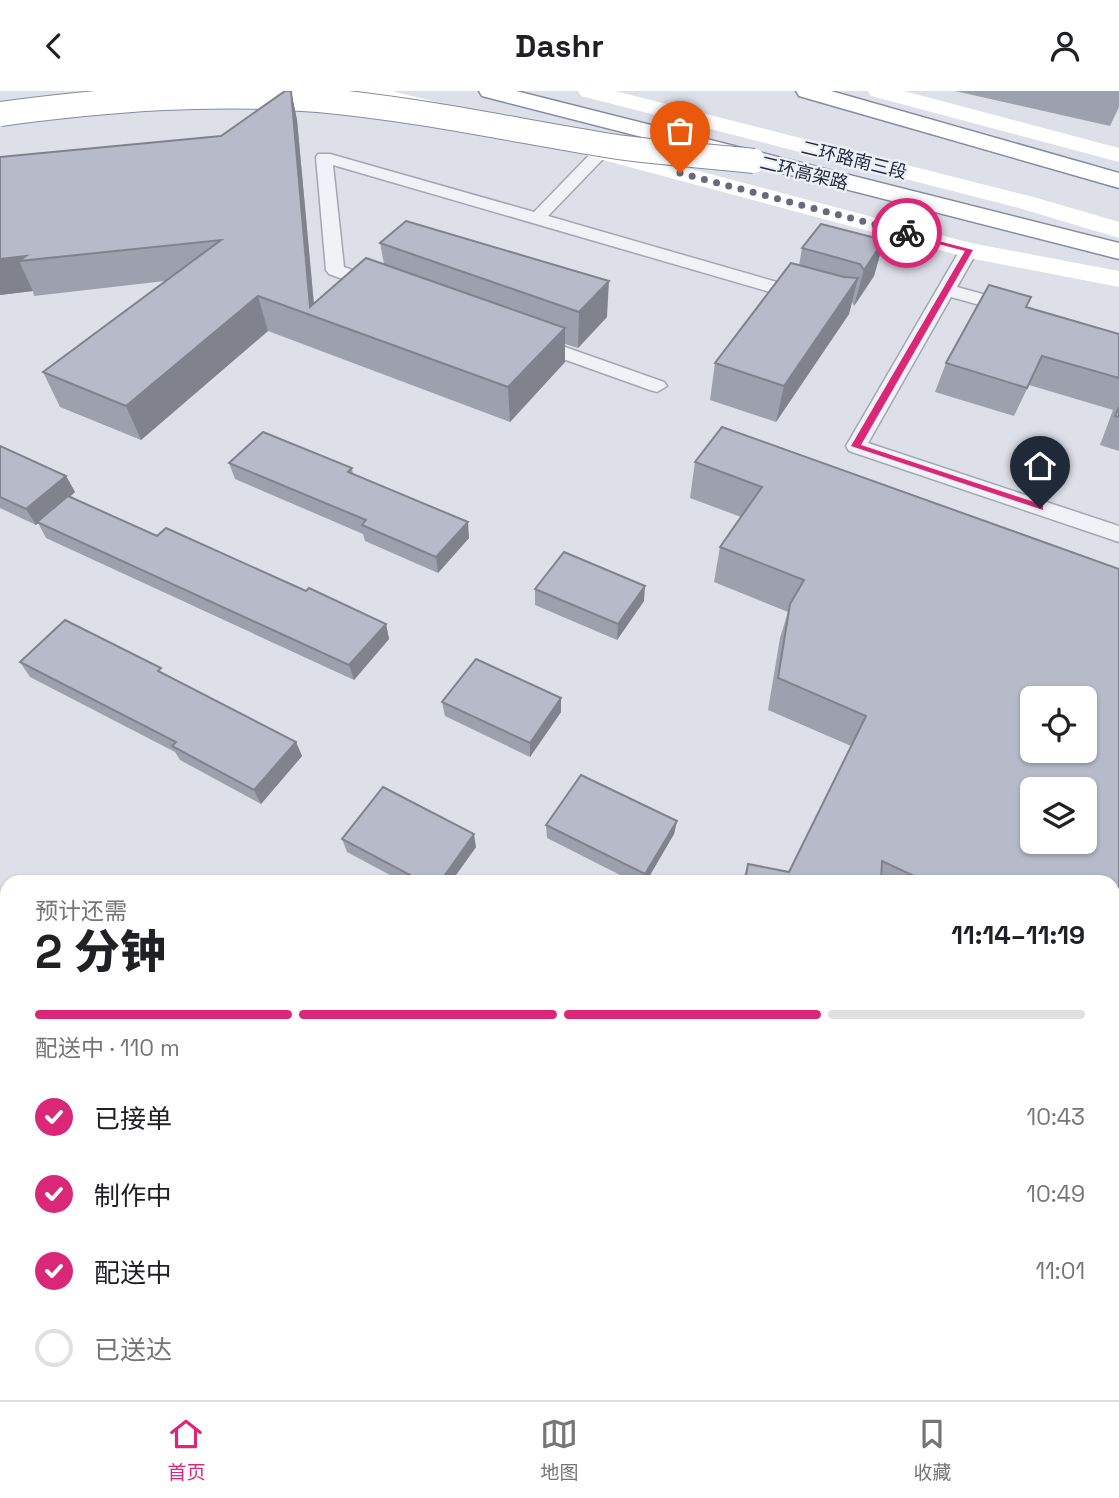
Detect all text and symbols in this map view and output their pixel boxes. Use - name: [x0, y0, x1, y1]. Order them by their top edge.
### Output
- text: Dashr: [515, 26, 604, 66]
- icon: back: [35, 27, 73, 65]
- icon: person: [1046, 27, 1084, 65]
- pin: [650, 101, 710, 173]
- icon: bag: [661, 112, 699, 150]
- street label: 二环路南三段: [799, 135, 909, 184]
- street label: 二环高架路: [758, 150, 851, 195]
- courier: [872, 198, 942, 268]
- icon: bike: [888, 214, 926, 252]
- pin: [1010, 436, 1070, 508]
- icon: home: [1021, 447, 1059, 485]
- map controls: [1020, 686, 1097, 854]
- button: locate: [1020, 686, 1097, 763]
- button: layers: [1020, 777, 1097, 854]
- text: 预计还需: [35, 896, 127, 926]
- text: 11:14–11:19: [951, 918, 1085, 952]
- text: 2 分钟: [35, 923, 166, 981]
- text: 配送中 · 110 m: [35, 1033, 180, 1063]
- icon: check: [35, 1098, 73, 1136]
- text: 已接单: [94, 1102, 172, 1136]
- text: 10:43: [1027, 1102, 1085, 1132]
- icon: check: [35, 1175, 73, 1213]
- text: 制作中: [94, 1179, 172, 1213]
- text: 10:49: [1026, 1179, 1085, 1209]
- icon: check: [35, 1252, 73, 1290]
- text: 配送中: [94, 1256, 172, 1290]
- text: 11:01: [1036, 1256, 1085, 1286]
- text: 已送达: [94, 1333, 172, 1367]
- tab: 首页: [167, 1415, 206, 1485]
- tab: 地图: [540, 1415, 579, 1485]
- tab: 收藏: [913, 1415, 952, 1485]

